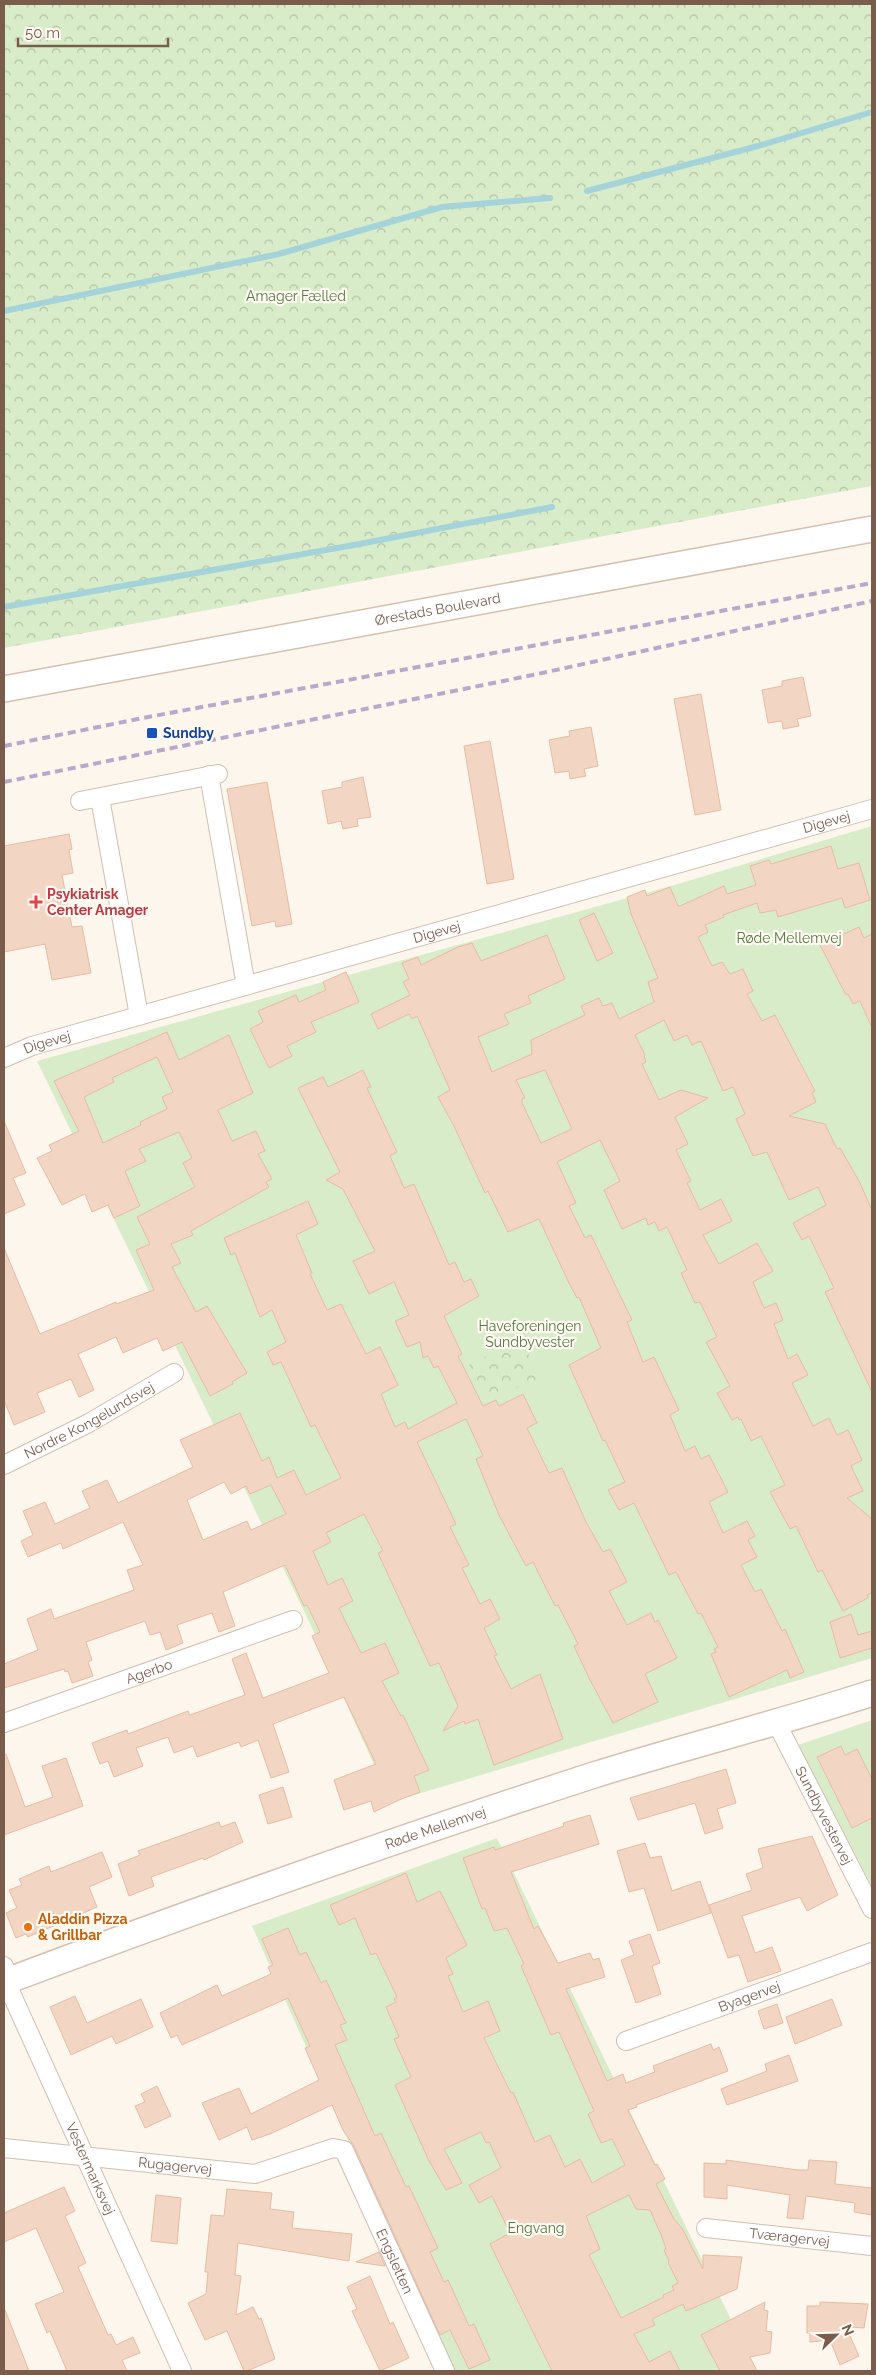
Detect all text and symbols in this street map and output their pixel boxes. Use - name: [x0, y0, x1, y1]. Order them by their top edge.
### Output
- scale bar: [18, 15, 168, 47]
- text: 50 m: [25, 24, 60, 42]
- park label: Amager Fælled: [246, 288, 346, 304]
- street label: Ørestads Boulevard: [373, 590, 502, 629]
- place label: Sundby: [163, 725, 214, 741]
- marker: Sundby: [145, 726, 159, 740]
- street label: Digevej: [801, 808, 852, 836]
- place label: Psykiatrisk Center Amager: [47, 886, 149, 918]
- marker: Psykiatrisk Center Amager: [29, 895, 43, 909]
- street label: Digevej: [411, 918, 462, 946]
- park label: Røde Mellemvej: [736, 930, 842, 946]
- street label: Digevej: [21, 1028, 72, 1057]
- park label: Haveforeningen Sundbyvester: [478, 1318, 582, 1350]
- street label: Nordre Kongelundsvej: [21, 1379, 157, 1462]
- street label: Agerbo: [124, 1656, 174, 1687]
- street label: Sundbyvestervej: [792, 1764, 856, 1867]
- street label: Røde Mellemvej: [383, 1803, 488, 1852]
- place label: Aladdin Pizza & Grillbar: [38, 1911, 127, 1943]
- marker: Aladdin Pizza & Grillbar: [22, 1921, 34, 1933]
- street label: Byagervej: [716, 1978, 782, 2015]
- street label: Vestermarksvej: [63, 2120, 118, 2217]
- street label: Rugagervej: [137, 2154, 213, 2177]
- park label: Engvang: [508, 2220, 565, 2236]
- street label: Tværagervej: [749, 2225, 830, 2249]
- street label: Engsletten: [373, 2226, 417, 2296]
- north arrow: [811, 2310, 861, 2360]
- text: N: [839, 2322, 857, 2338]

